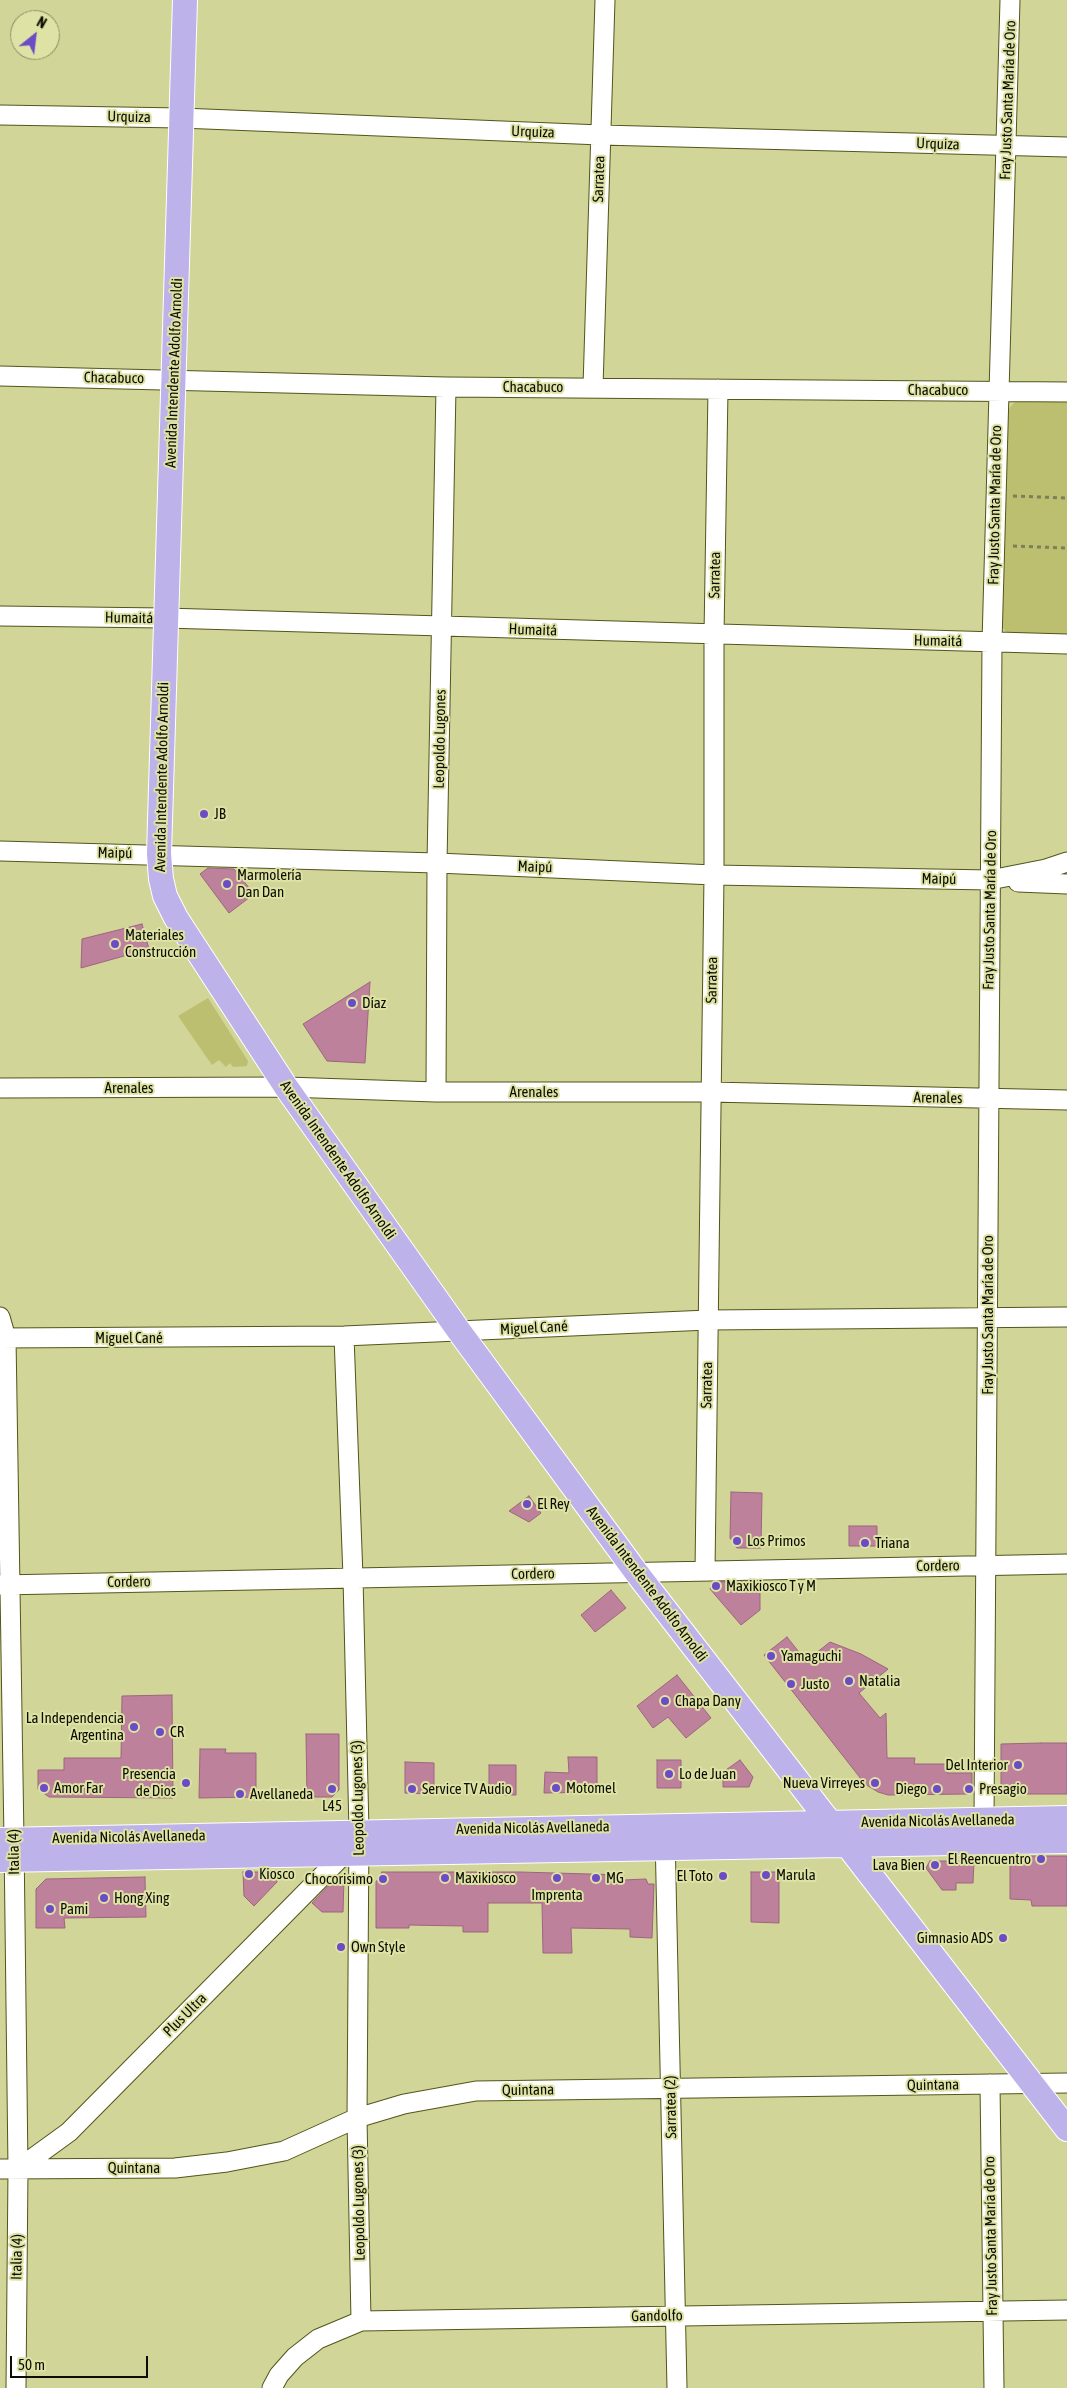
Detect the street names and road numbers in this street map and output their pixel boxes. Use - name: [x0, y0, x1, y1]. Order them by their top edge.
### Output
- street label: Fray Justo Santa María de Oro: [996, 20, 1020, 180]
- street label: Urquiza: [107, 108, 151, 126]
- street label: Urquiza: [511, 122, 555, 142]
- street label: Urquiza: [916, 134, 960, 154]
- street label: Sarratea: [589, 155, 609, 203]
- street label: Avenida Intendente Adolfo Arnoldi: [162, 278, 186, 468]
- street label: Chacabuco: [84, 368, 144, 388]
- street label: Chacabuco: [503, 378, 563, 396]
- street label: Chacabuco: [908, 381, 968, 399]
- street label: Fray Justo Santa María de Oro: [985, 425, 1005, 585]
- street label: Sarratea: [706, 551, 724, 599]
- street label: Humaitá: [105, 609, 153, 627]
- street label: Humaitá: [508, 620, 558, 640]
- street label: Humaitá: [914, 632, 962, 650]
- street label: Avenida Intendente Adolfo Arnoldi: [151, 682, 173, 872]
- street label: Leopoldo Lugones: [430, 689, 450, 789]
- street label: Fray Justo Santa María de Oro: [980, 830, 1000, 990]
- street label: Maipú: [97, 844, 133, 862]
- street label: Maipú: [517, 857, 553, 877]
- street label: Maipú: [921, 870, 957, 888]
- street label: Sarratea: [703, 956, 721, 1004]
- street label: Avenida Intendente Adolfo Arnoldi: [276, 1077, 400, 1243]
- street label: Arenales: [105, 1079, 153, 1097]
- street label: Arenales: [510, 1083, 558, 1101]
- street label: Arenales: [913, 1089, 963, 1107]
- street label: Fray Justo Santa María de Oro: [979, 1235, 997, 1395]
- street label: Miguel Cané: [500, 1317, 568, 1339]
- street label: Miguel Cané: [95, 1329, 163, 1347]
- street label: Sarratea: [698, 1361, 716, 1409]
- street label: Avenida Intendente Adolfo Arnoldi: [583, 1503, 711, 1665]
- street label: Cordero: [916, 1557, 960, 1575]
- street label: Cordero: [511, 1565, 555, 1583]
- street label: Cordero: [107, 1573, 151, 1591]
- street label: Leopoldo Lugones (3): [348, 1740, 368, 1856]
- street label: Avenida Nicolás Avellaneda: [861, 1811, 1015, 1831]
- street label: Avenida Nicolás Avellaneda: [456, 1818, 610, 1838]
- street label: Avenida Nicolás Avellaneda: [52, 1827, 206, 1847]
- street label: Italia (4): [5, 1829, 23, 1875]
- street label: Plus Ultra: [159, 1989, 211, 2041]
- street label: Sarratea (2): [661, 2075, 681, 2139]
- street label: Quintana: [907, 2076, 959, 2094]
- street label: Quintana: [502, 2081, 554, 2099]
- street label: Leopoldo Lugones (3): [349, 2145, 369, 2261]
- street label: Fray Justo Santa María de Oro: [981, 2156, 1001, 2316]
- street label: Quintana: [108, 2159, 160, 2177]
- street label: Italia (4): [8, 2234, 26, 2280]
- street label: Gandolfo: [631, 2307, 683, 2325]

